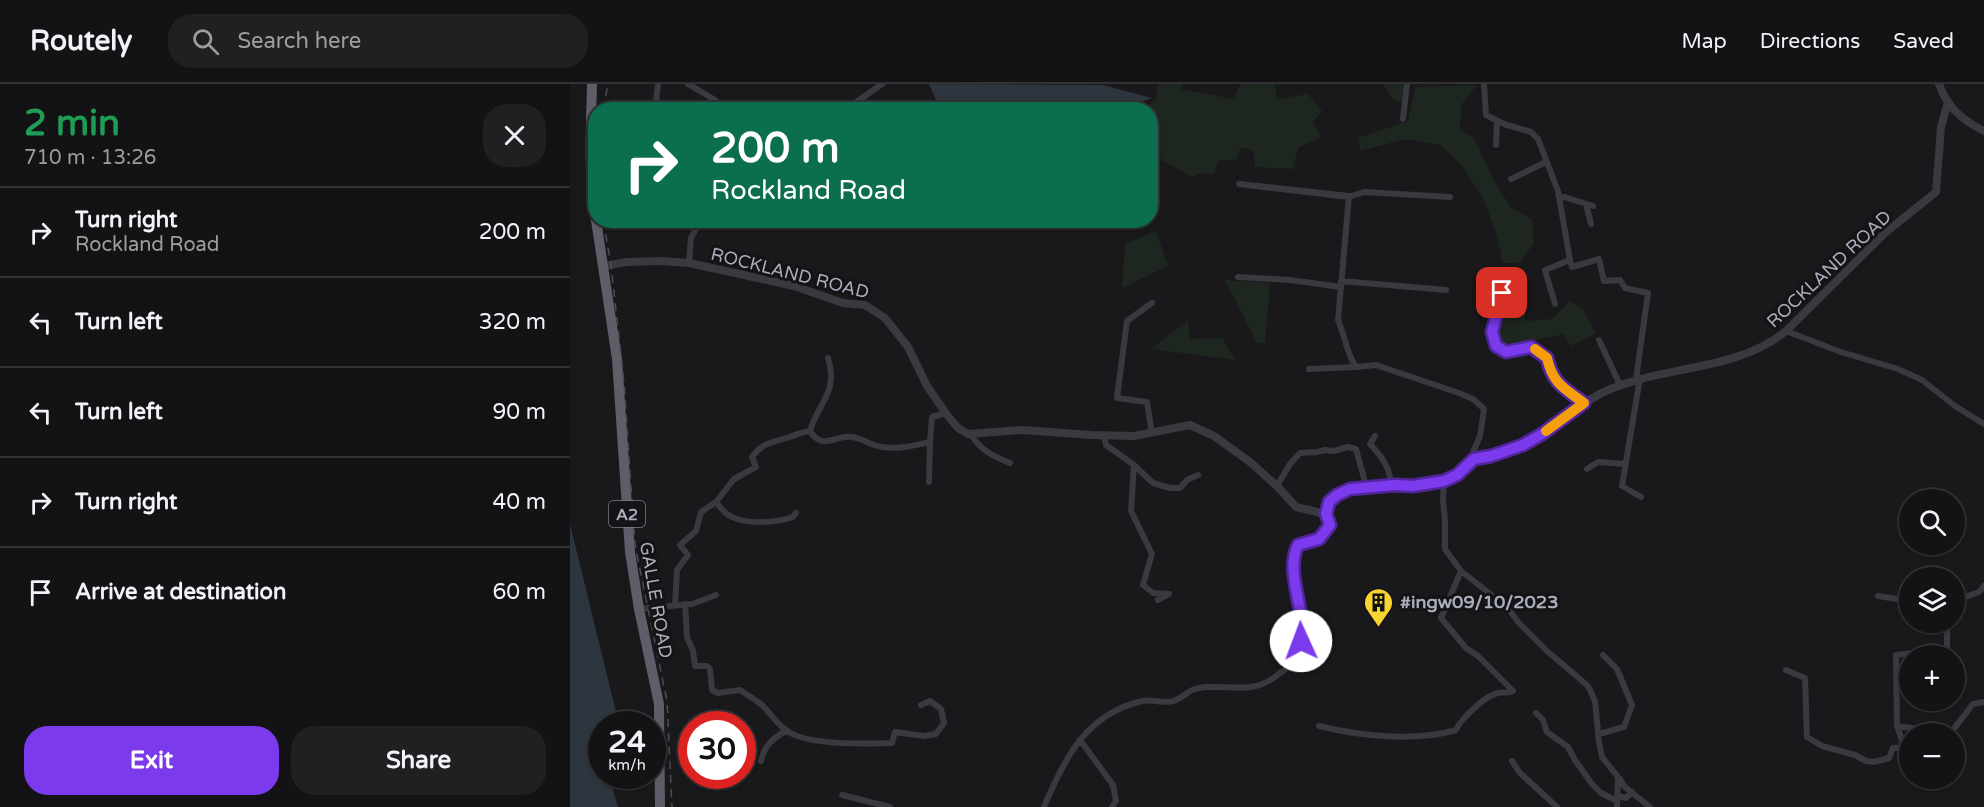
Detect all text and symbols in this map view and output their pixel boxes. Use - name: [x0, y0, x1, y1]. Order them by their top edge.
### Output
- search box: [168, 14, 588, 68]
- text: Routely: [30, 24, 132, 58]
- icon: search: [189, 25, 222, 58]
- text: Search here: [237, 28, 361, 54]
- text: Map: [1681, 29, 1727, 54]
- text: Directions: [1760, 29, 1860, 54]
- text: Saved: [1893, 29, 1954, 54]
- text: 2 min: [24, 102, 120, 145]
- button: close: [483, 104, 546, 167]
- text: 200 m: [711, 123, 840, 174]
- icon: right: [612, 126, 690, 204]
- text: 710 m · 13:26: [24, 146, 156, 170]
- text: Rockland Road: [711, 174, 906, 207]
- street label: ROCKLAND ROAD: [1762, 206, 1896, 332]
- text: Turn right: [75, 207, 177, 233]
- icon: right: [24, 216, 57, 249]
- text: 200 m: [479, 219, 546, 245]
- text: Rockland Road: [75, 233, 219, 257]
- street label: ROCKLAND ROAD: [709, 243, 871, 303]
- pin: [1476, 267, 1527, 318]
- icon: arrive: [1485, 276, 1518, 309]
- icon: left: [24, 306, 57, 339]
- text: Turn left: [75, 309, 163, 335]
- text: 320 m: [479, 309, 546, 335]
- icon: left: [24, 396, 57, 429]
- text: Turn left: [75, 399, 163, 425]
- text: 90 m: [492, 399, 546, 425]
- icon: right: [24, 486, 57, 519]
- text: Turn right: [75, 489, 177, 515]
- text: 40 m: [492, 489, 546, 515]
- map controls: [1899, 489, 1965, 789]
- button: search: [1899, 489, 1965, 555]
- road number: A2: [609, 501, 645, 527]
- street label: GALLE ROAD: [635, 540, 677, 660]
- button: layers: [1899, 567, 1965, 633]
- icon: arrive: [24, 576, 57, 609]
- text: Arrive at destination: [75, 579, 286, 605]
- text: 60 m: [492, 579, 546, 605]
- building icon: #ingw09/10/2023: [1363, 586, 1395, 628]
- place label: #ingw09/10/2023: [1400, 591, 1558, 613]
- position arrow: [1269, 609, 1333, 673]
- button: +: [1899, 645, 1965, 711]
- speed limit sign: 30: [678, 711, 756, 789]
- button: −: [1899, 723, 1965, 789]
- text: 24: [608, 724, 646, 761]
- button: Exit: [24, 726, 279, 795]
- button: Share: [291, 726, 546, 795]
- text: km/h: [608, 756, 646, 774]

